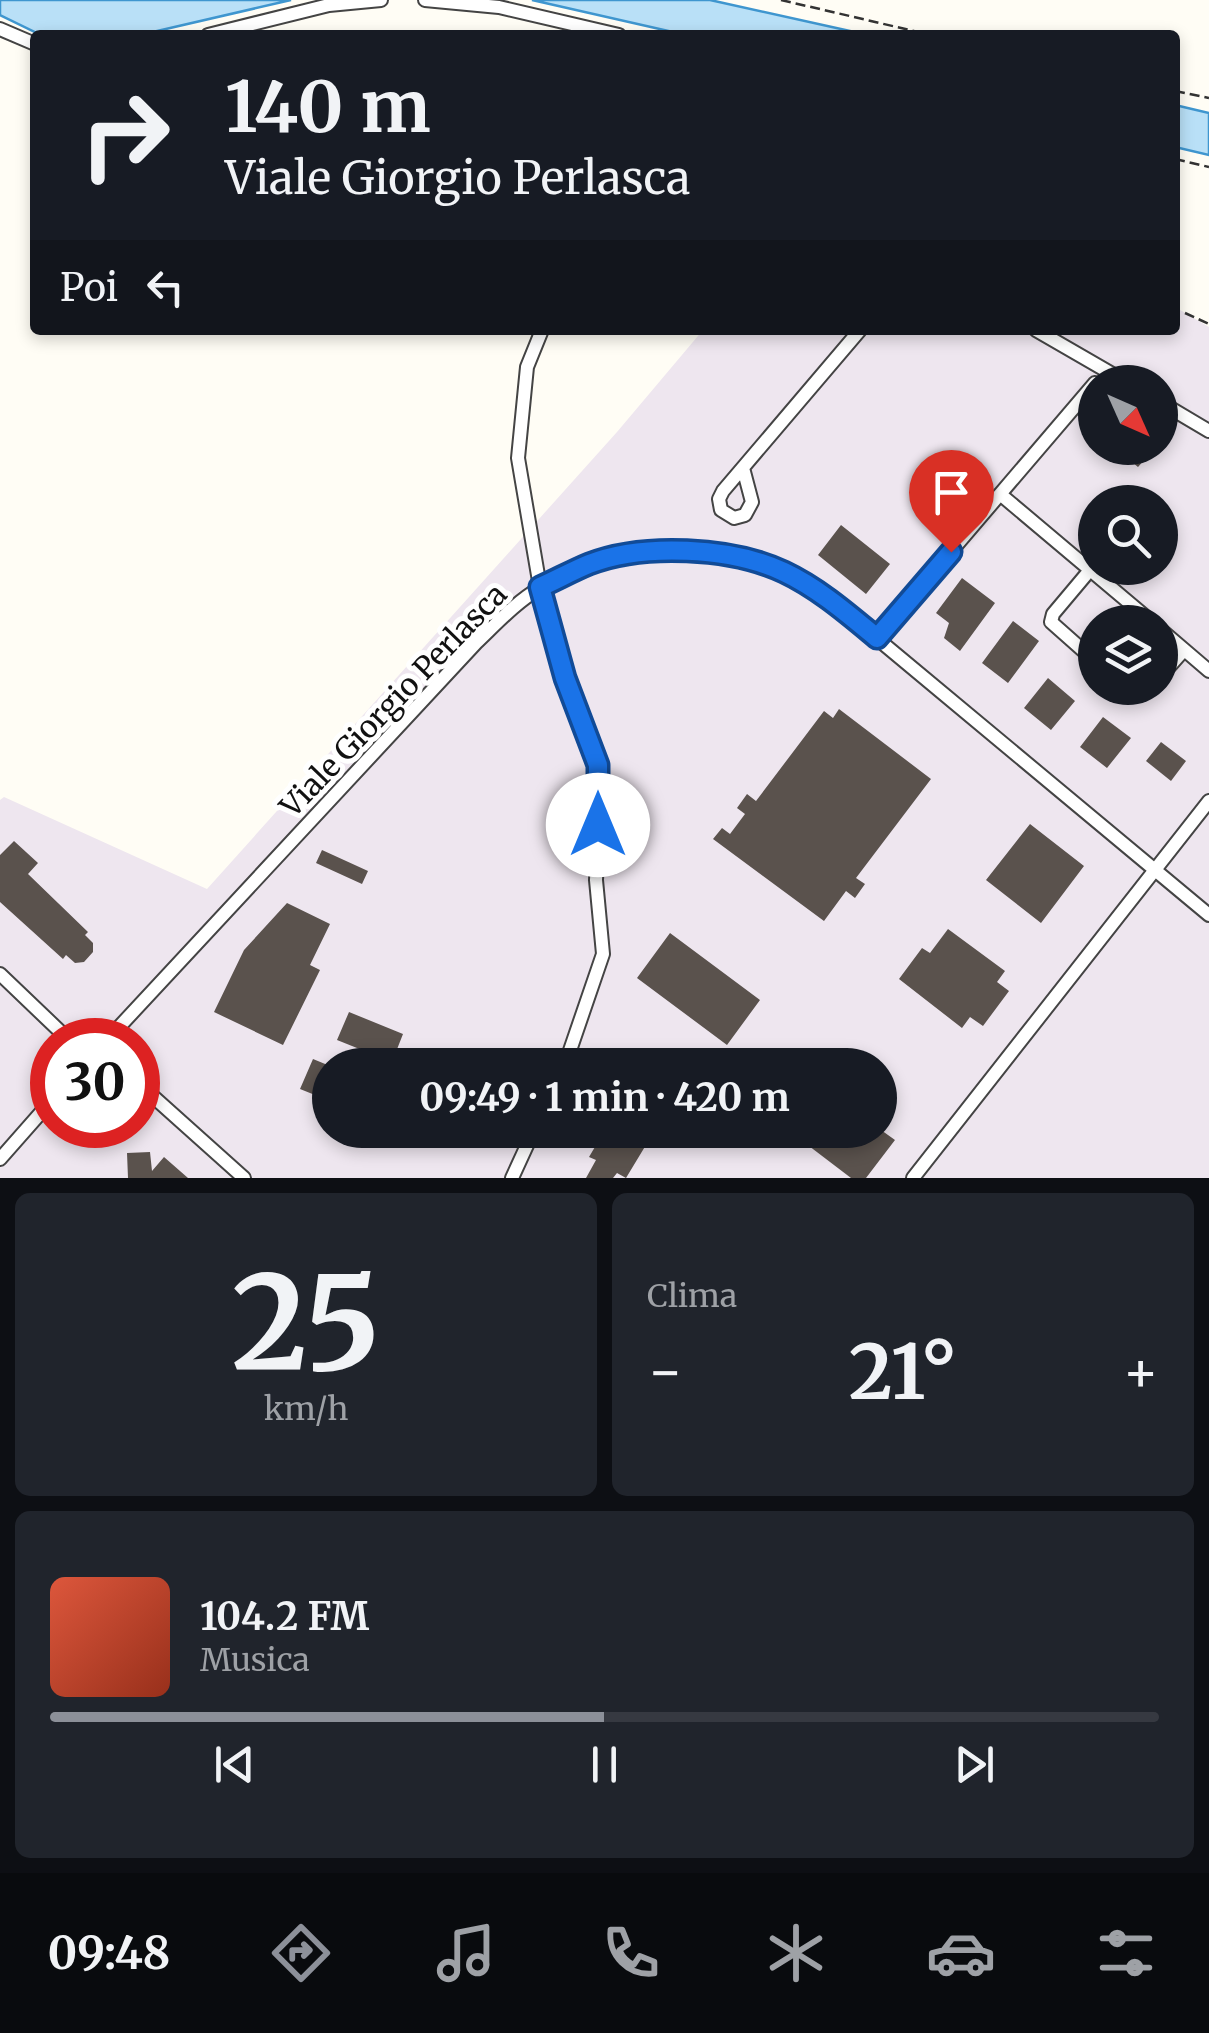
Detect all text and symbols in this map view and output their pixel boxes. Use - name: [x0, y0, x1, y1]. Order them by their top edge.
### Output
- text: 140 m: [225, 63, 431, 151]
- icon: right: [60, 70, 190, 200]
- text: Viale Giorgio Perlasca: [225, 150, 690, 206]
- icon: left: [138, 260, 193, 315]
- text: Poi: [60, 264, 118, 311]
- north arrow: [1078, 365, 1178, 465]
- map controls: [1078, 365, 1178, 705]
- pin: [909, 450, 994, 553]
- icon: arrive: [924, 465, 979, 520]
- button: search: [1078, 485, 1178, 585]
- street label: Viale Giorgio Perlasca: [271, 575, 514, 825]
- button: layers: [1078, 605, 1178, 705]
- position arrow: [546, 773, 650, 877]
- speed limit sign: 30: [30, 1018, 160, 1148]
- text: 09:49 · 1 min · 420 m: [419, 1074, 790, 1121]
- text: 25: [231, 1242, 381, 1405]
- text: Clima: [647, 1276, 737, 1316]
- text: 21°: [849, 1325, 957, 1419]
- text: −: [647, 1337, 684, 1406]
- text: +: [1122, 1337, 1159, 1406]
- text: km/h: [264, 1389, 348, 1429]
- text: 104.2 FM: [200, 1593, 369, 1640]
- text: Musica: [200, 1640, 310, 1680]
- icon: previous: [207, 1737, 262, 1792]
- icon: pause: [577, 1737, 632, 1792]
- icon: next: [947, 1737, 1002, 1792]
- icon: directions: [266, 1918, 336, 1988]
- icon: music: [431, 1918, 501, 1988]
- icon: phone: [596, 1918, 666, 1988]
- icon: climate: [761, 1918, 831, 1988]
- icon: car: [926, 1918, 996, 1988]
- icon: filters: [1091, 1918, 1161, 1988]
- text: 09:48: [48, 1925, 171, 1981]

